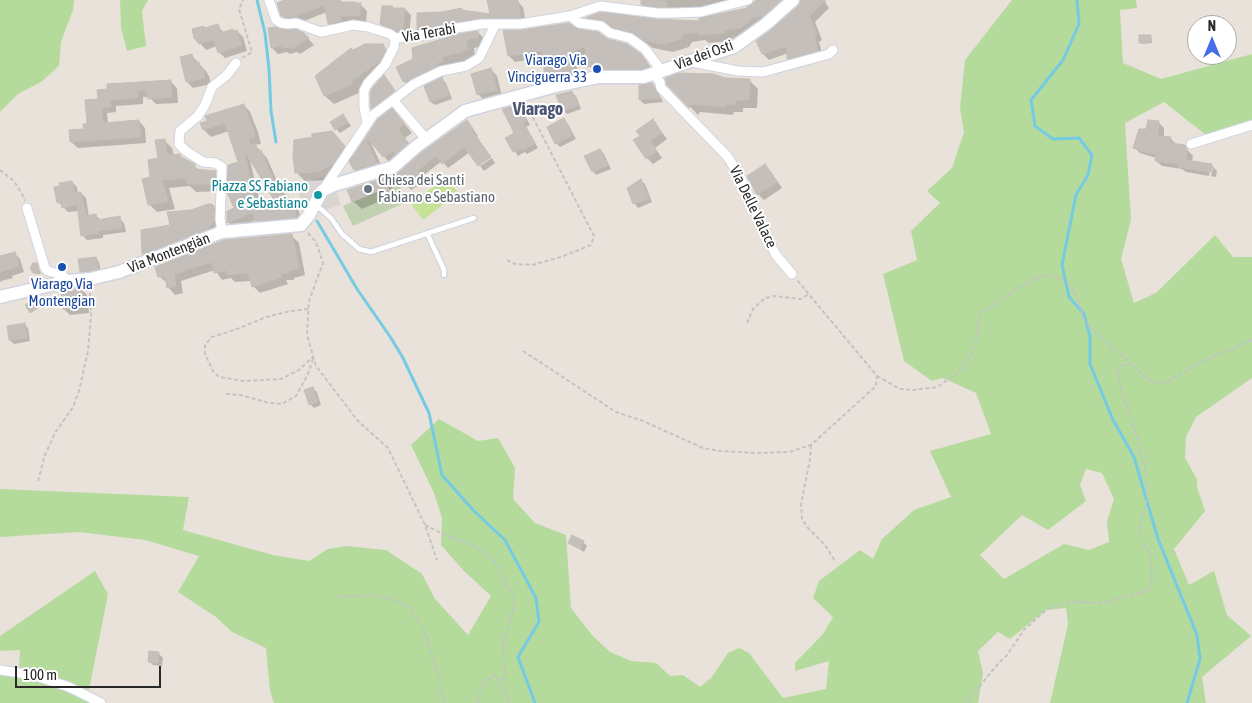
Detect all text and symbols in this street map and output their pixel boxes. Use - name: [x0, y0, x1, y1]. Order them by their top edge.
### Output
- north arrow: [1187, 15, 1237, 65]
- text: N: [1208, 18, 1216, 34]
- street label: Via Terabi: [401, 19, 457, 47]
- street label: Via dei Osti: [672, 36, 736, 74]
- place label: Viarago Via Vinciguerra 33: [508, 51, 587, 86]
- marker: Viarago Via Vinciguerra 33: [591, 63, 603, 75]
- district label: Viarago: [513, 98, 563, 120]
- street label: Via Delle Valace: [725, 163, 781, 251]
- place label: Chiesa dei Santi Fabiano e Sebastiano: [378, 171, 495, 206]
- place label: Piazza SS Fabiano e Sebastiano: [211, 177, 308, 212]
- marker: Chiesa dei Santi Fabiano e Sebastiano: [362, 183, 374, 195]
- marker: Piazza SS Fabiano e Sebastiano: [312, 189, 324, 201]
- street label: Via Montengiàn: [125, 229, 213, 277]
- marker: Viarago Via Montengian: [56, 261, 68, 273]
- place label: Viarago Via Montengian: [29, 275, 95, 310]
- scale bar: [18, 656, 164, 688]
- text: 100 m: [23, 666, 57, 683]

